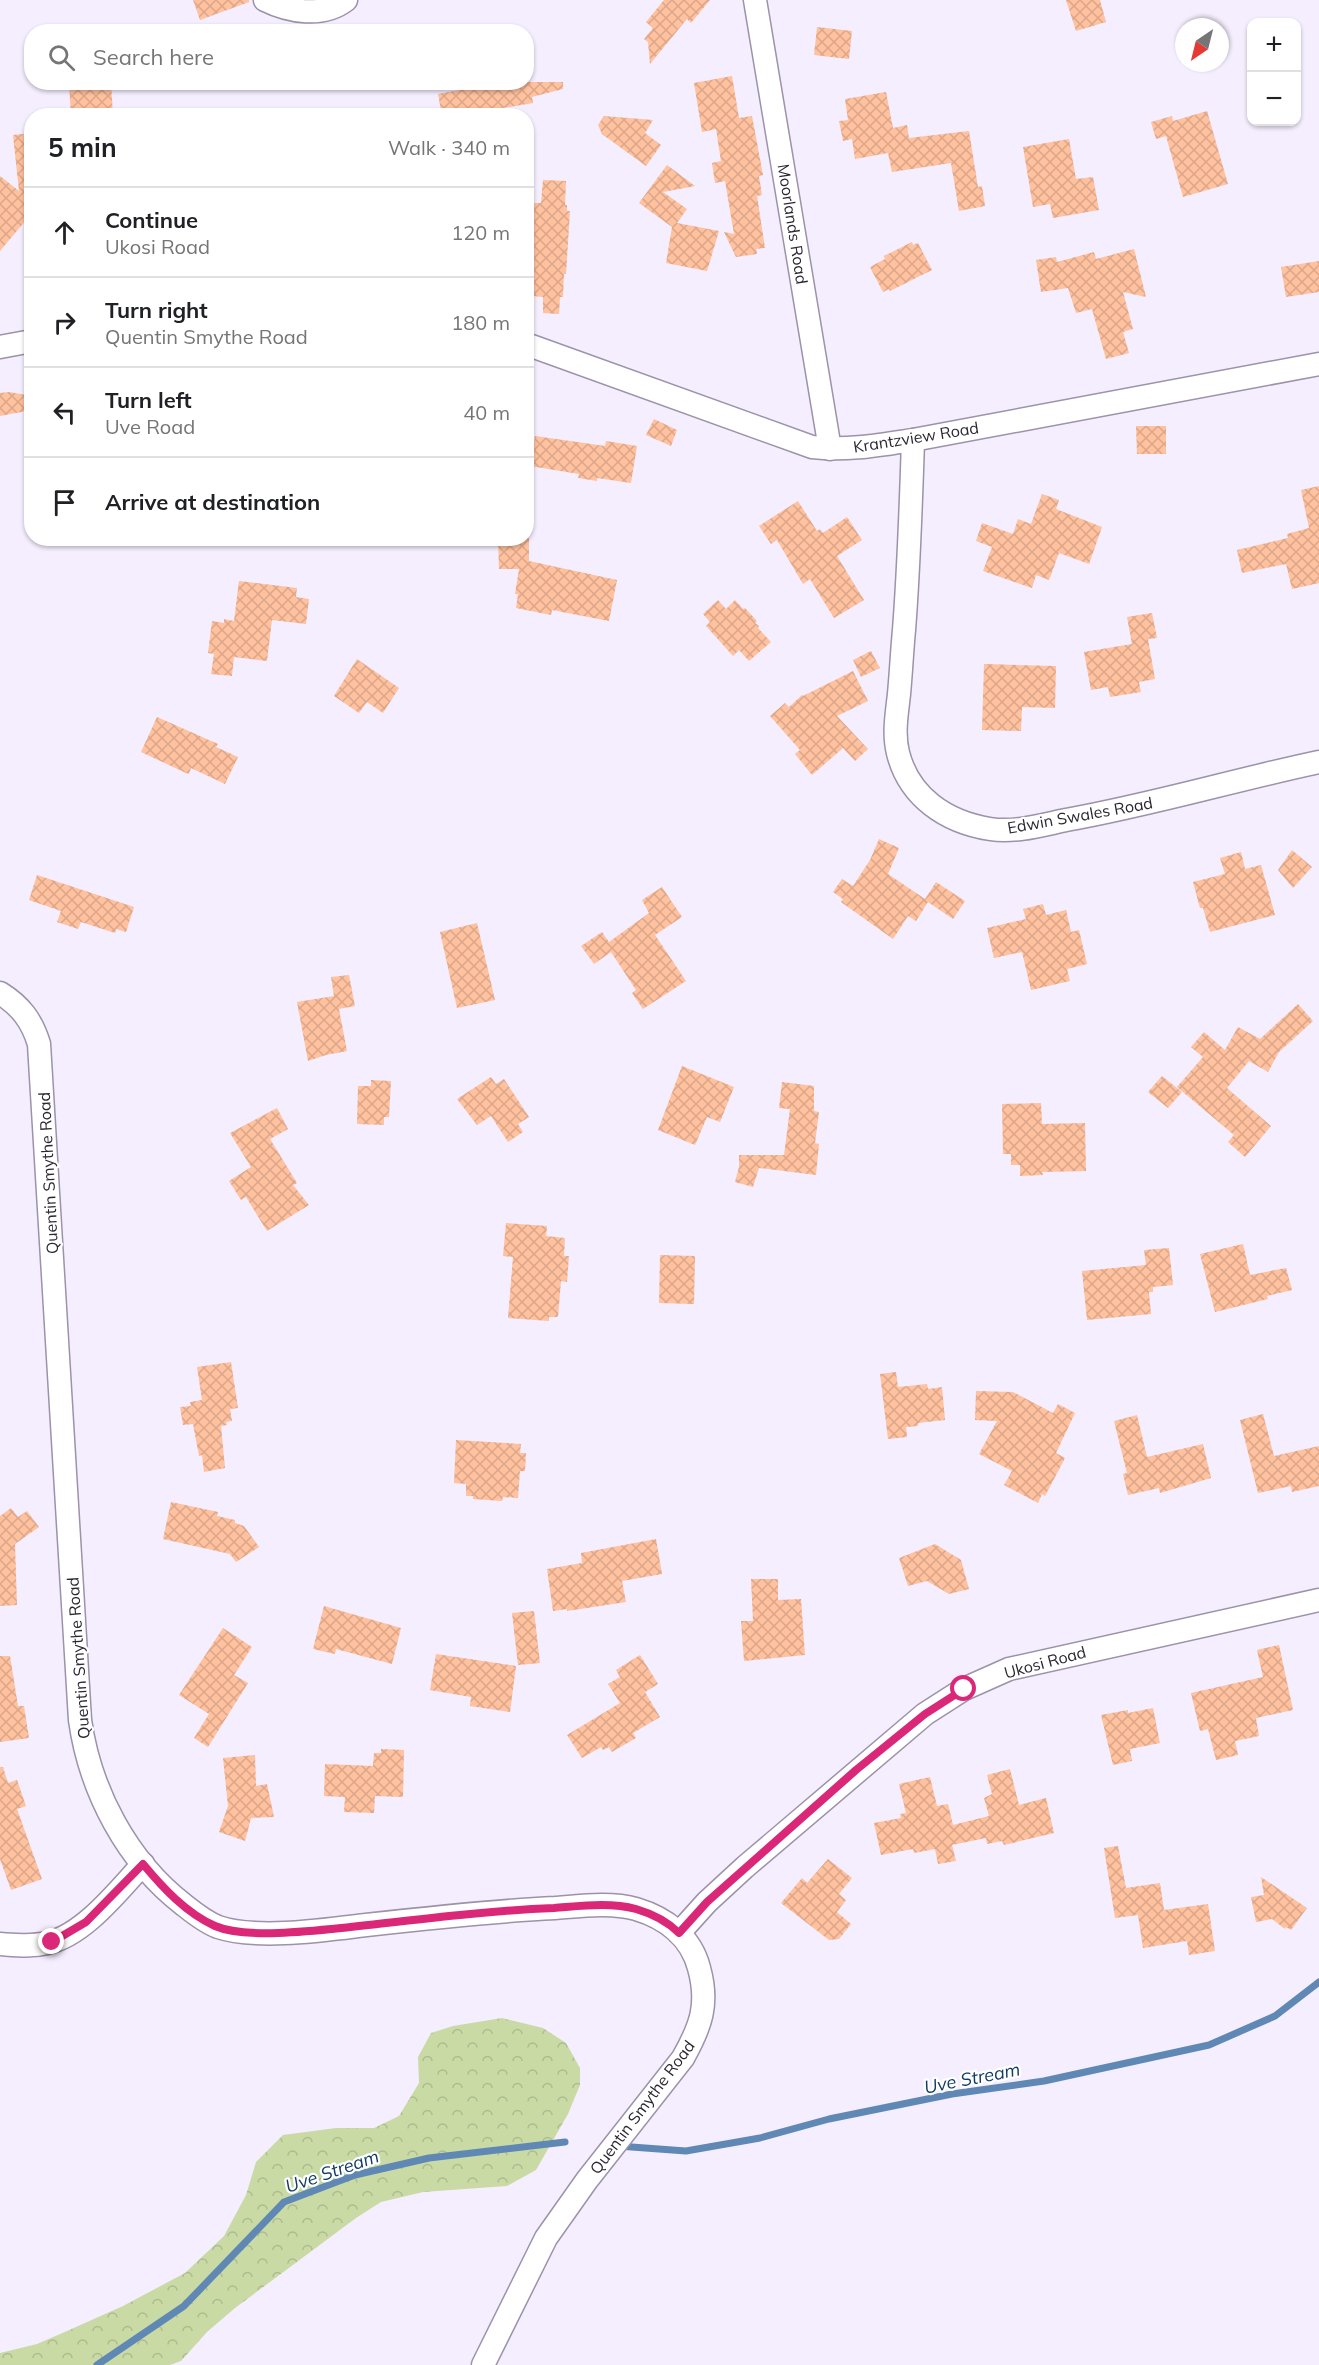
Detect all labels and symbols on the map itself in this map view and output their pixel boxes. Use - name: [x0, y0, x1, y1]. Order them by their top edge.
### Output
- north arrow: [1175, 18, 1229, 72]
- street label: Moorlands Road: [774, 162, 812, 286]
- street label: Krantzview Road: [852, 417, 980, 457]
- street label: Edwin Swales Road: [1006, 792, 1154, 838]
- street label: Quentin Smythe Road: [34, 1091, 62, 1255]
- street label: Quentin Smythe Road: [62, 1576, 94, 1740]
- street label: Ukosi Road: [1002, 1641, 1088, 1683]
- route start: [950, 1675, 976, 1701]
- route end: [38, 1928, 64, 1954]
- street label: Quentin Smythe Road: [585, 2036, 699, 2178]
- water label: Uve Stream: [922, 2057, 1022, 2099]
- water label: Uve Stream: [282, 2144, 382, 2198]

